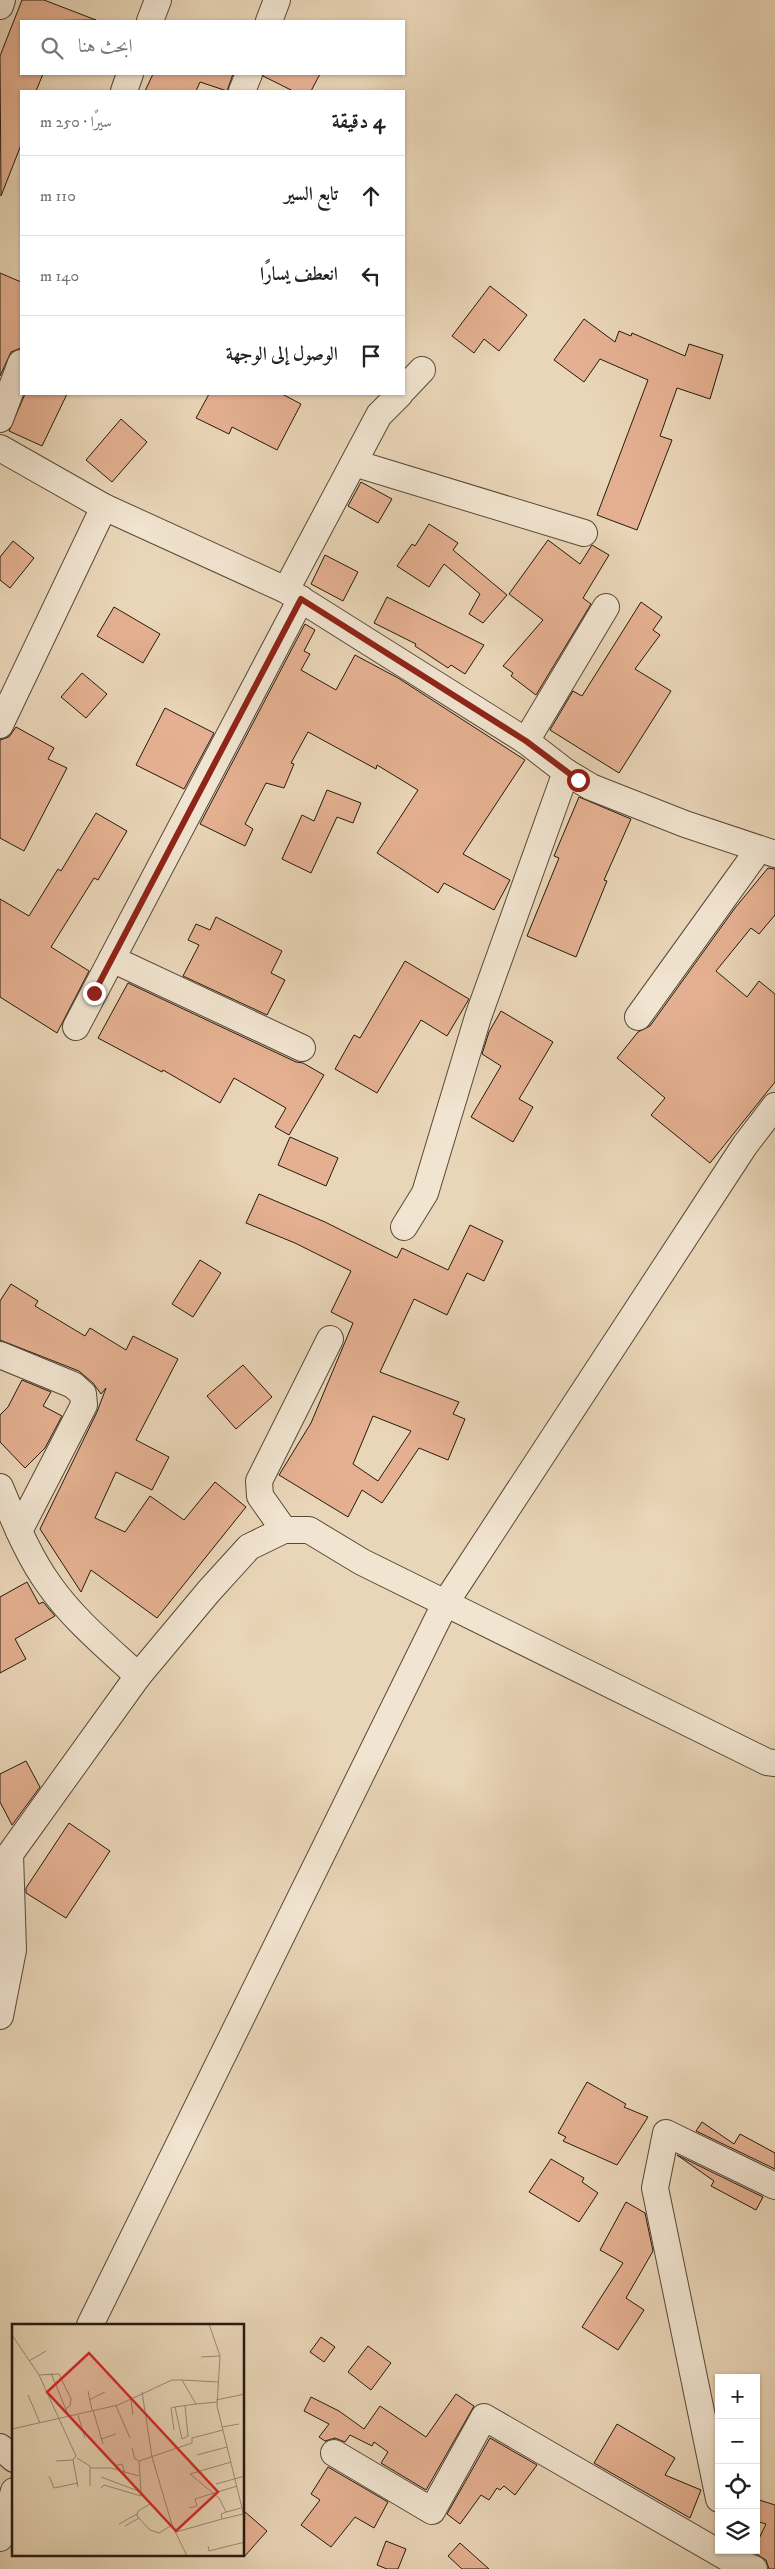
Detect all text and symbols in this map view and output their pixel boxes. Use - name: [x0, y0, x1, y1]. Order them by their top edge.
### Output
- search box: [20, 20, 405, 75]
- icon: search: [38, 34, 66, 62]
- text: ابحث هنا: [78, 35, 133, 58]
- text: 4 دقيقة: [332, 109, 385, 135]
- text: سيرًا · 250 m: [40, 112, 112, 132]
- icon: ahead: [357, 182, 385, 210]
- text: تابع السير: [284, 183, 338, 206]
- text: 110 m: [40, 186, 76, 206]
- icon: left: [357, 262, 385, 290]
- text: انعطف يسارًا: [260, 263, 338, 286]
- text: 140 m: [40, 266, 79, 286]
- icon: arrive: [357, 342, 385, 370]
- text: الوصول إلى الوجهة: [226, 343, 338, 366]
- route start: [567, 769, 590, 792]
- route end: [83, 982, 106, 1005]
- inset map: [12, 2324, 245, 2556]
- map controls: [715, 2374, 760, 2554]
- button: +: [715, 2374, 760, 2419]
- button: −: [715, 2419, 760, 2464]
- button: locate: [715, 2464, 760, 2509]
- button: layers: [715, 2509, 760, 2554]

